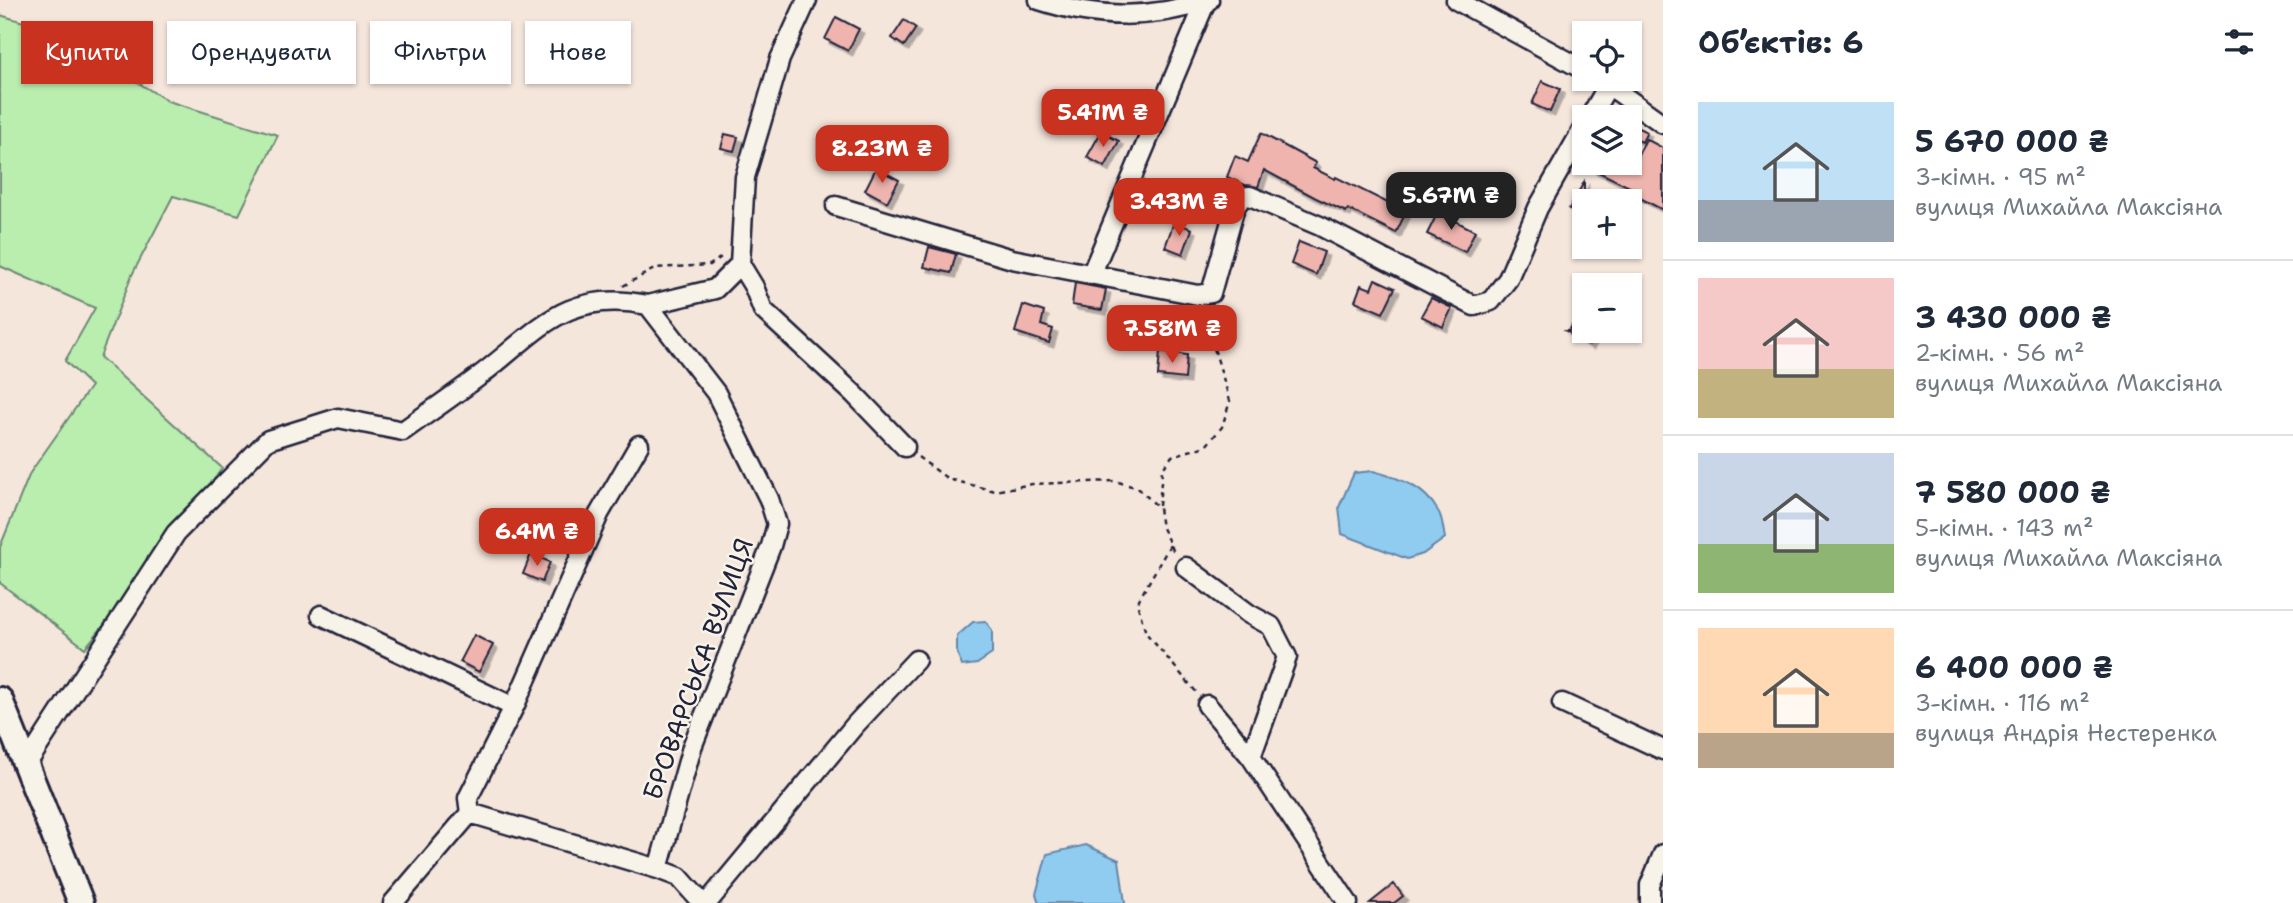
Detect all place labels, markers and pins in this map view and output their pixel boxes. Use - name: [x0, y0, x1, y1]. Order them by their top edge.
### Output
- pin: 5.41M ₴: [1038, 90, 1168, 149]
- pin: 8.23M ₴: [817, 125, 947, 185]
- pin: 5.67M ₴: [1386, 173, 1516, 232]
- pin: 3.43M ₴: [1114, 178, 1244, 238]
- pin: 7.58M ₴: [1107, 306, 1237, 365]
- pin: 6.4M ₴: [480, 508, 594, 568]

